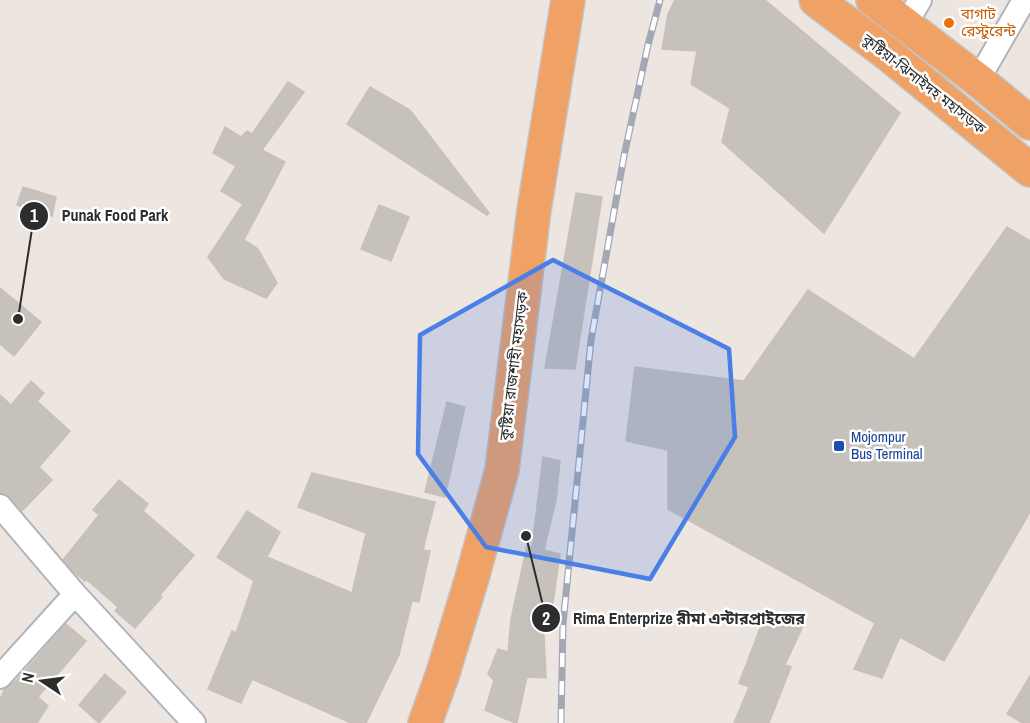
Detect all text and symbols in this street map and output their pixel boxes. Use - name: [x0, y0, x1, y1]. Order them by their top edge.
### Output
- place label: বাগাট রেস্টুরেন্ট: [960, 3, 1017, 41]
- marker: বাগাট রেস্টুরেন্ট: [942, 16, 956, 30]
- street label: কুষ্টিয়া-ঝিনাইদহ মহাসড়ক: [857, 28, 991, 139]
- callout: Punak Food Park: [19, 199, 180, 233]
- text: 1: [30, 203, 39, 228]
- text: Punak Food Park: [62, 204, 169, 226]
- street label: কুষ্টিয়া রাজশাহী মহাসড়ক: [494, 290, 533, 442]
- place label: Mojompur Bus Terminal: [851, 426, 923, 464]
- marker: Mojompur Bus Terminal: [832, 439, 846, 453]
- callout: Rima Enterprize রীমা এন্টারপ্রাইজের: [531, 601, 817, 635]
- text: 2: [542, 606, 550, 631]
- text: Rima Enterprize রীমা এন্টারপ্রাইজের: [573, 607, 805, 629]
- north arrow: [12, 651, 72, 711]
- text: N: [16, 671, 39, 685]

